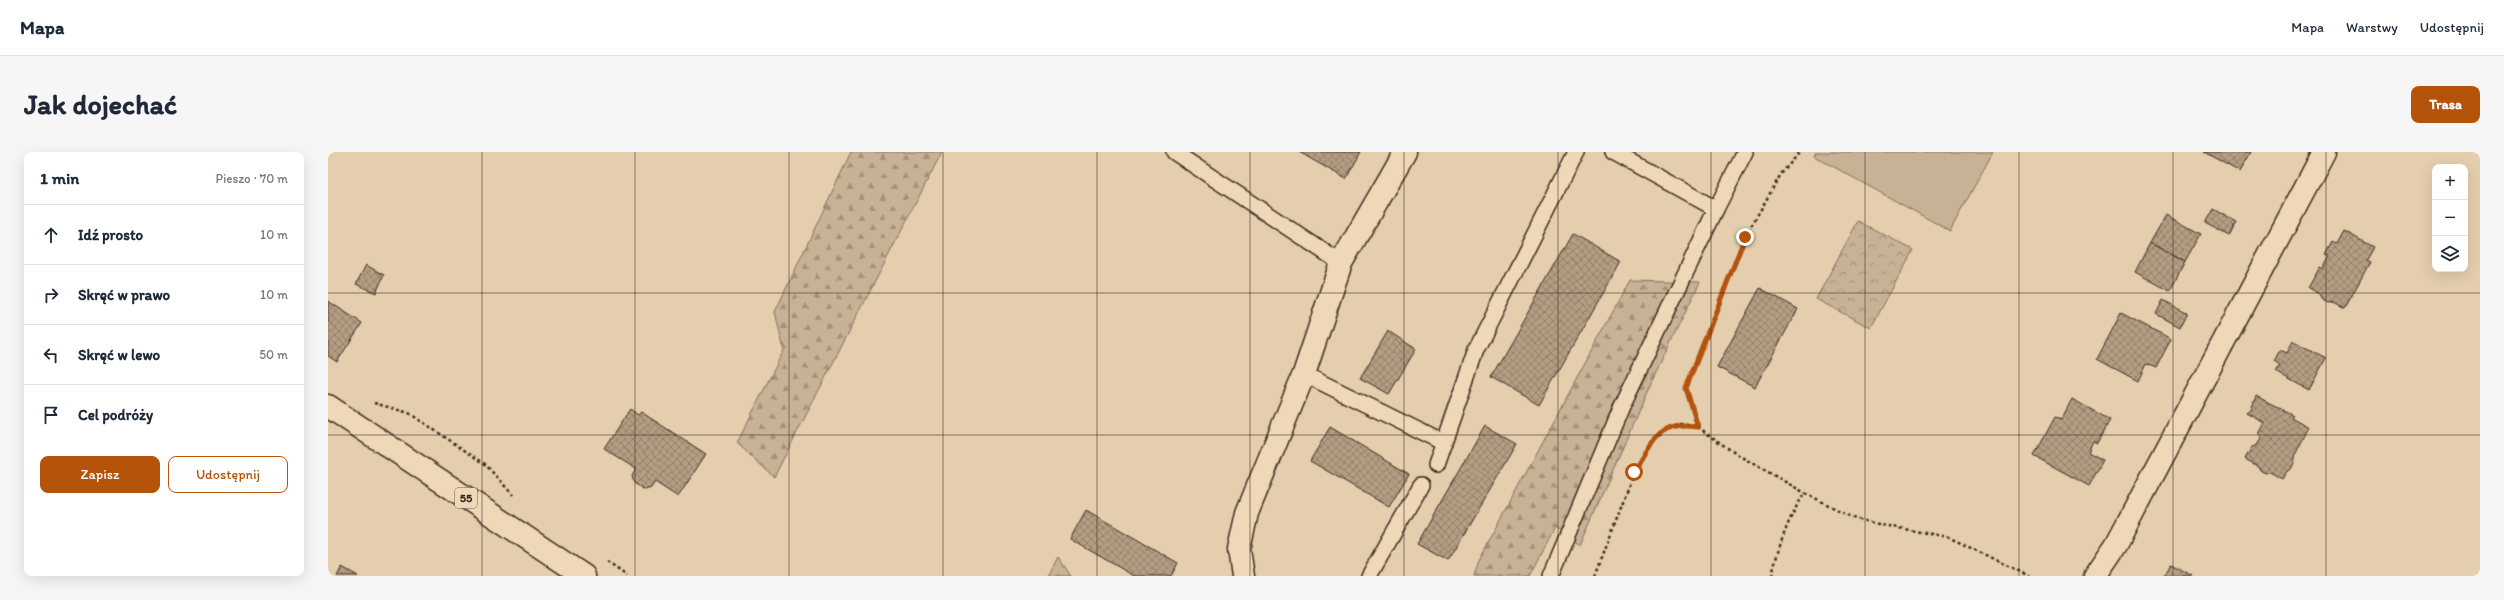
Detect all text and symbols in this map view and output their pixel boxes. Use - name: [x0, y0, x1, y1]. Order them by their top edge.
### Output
- text: Mapa: [20, 16, 64, 39]
- text: Mapa: [2291, 19, 2324, 36]
- text: Warstwy: [2346, 19, 2398, 36]
- text: Udostępnij: [2420, 19, 2484, 36]
- button: Trasa: [2411, 86, 2480, 123]
- text: Jak dojechać: [24, 87, 177, 121]
- map controls: [2432, 164, 2468, 272]
- button: +: [2432, 164, 2468, 200]
- text: 1 min: [40, 168, 79, 188]
- text: Pieszo · 70 m: [215, 171, 288, 186]
- button: −: [2432, 200, 2468, 236]
- icon: ahead: [40, 224, 62, 246]
- text: Idź prosto: [78, 226, 143, 244]
- text: 10 m: [260, 227, 288, 242]
- route end: [1736, 228, 1754, 246]
- button: layers: [2432, 236, 2468, 272]
- icon: right: [40, 284, 62, 306]
- text: Skręć w prawo: [78, 286, 170, 304]
- text: 10 m: [260, 287, 288, 302]
- icon: left: [40, 344, 62, 366]
- text: Skręć w lewo: [78, 346, 160, 364]
- text: 50 m: [259, 347, 288, 362]
- icon: arrive: [40, 404, 62, 426]
- text: Cel podróży: [78, 406, 153, 424]
- button: Zapisz: [40, 456, 160, 493]
- button: Udostępnij: [168, 456, 288, 493]
- route start: [1625, 463, 1643, 481]
- road number: 55: [455, 488, 477, 508]

